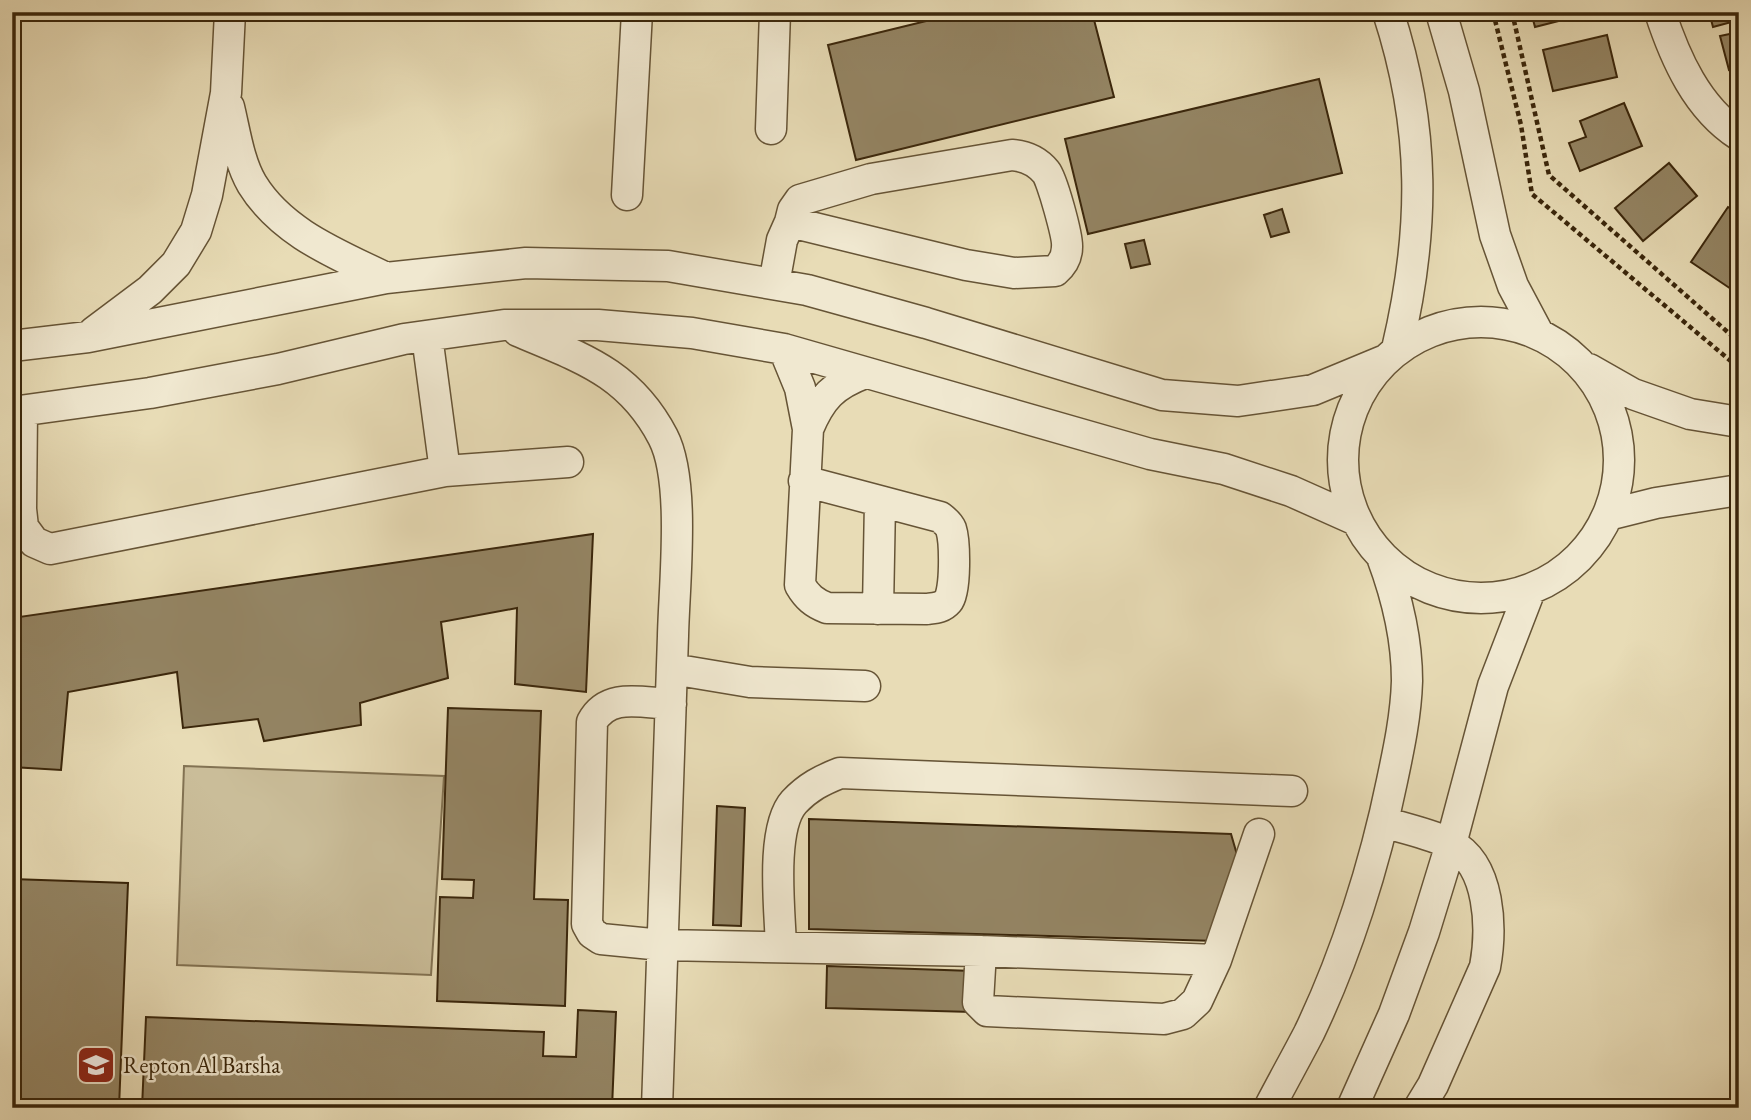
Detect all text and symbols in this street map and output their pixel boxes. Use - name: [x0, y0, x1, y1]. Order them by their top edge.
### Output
- school or university icon: Repton Al Barsha: [75, 1044, 117, 1086]
- place label: Repton Al Barsha: [123, 1050, 281, 1080]

